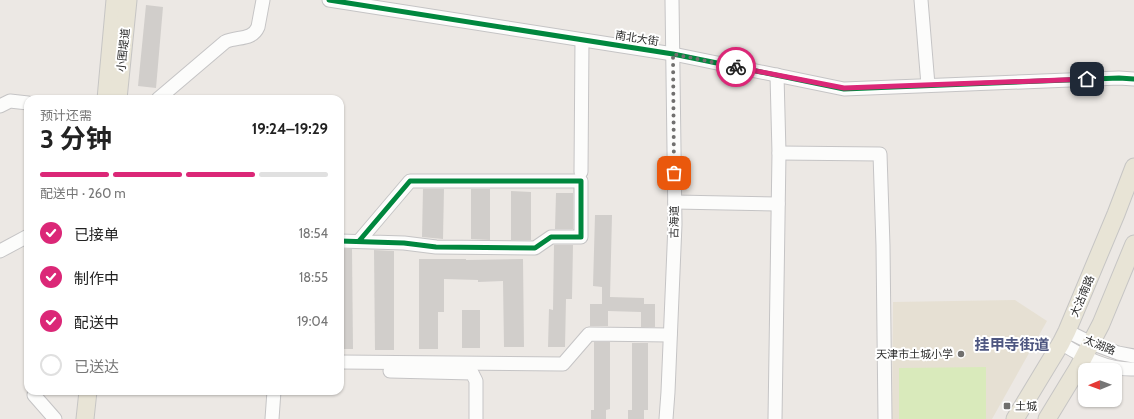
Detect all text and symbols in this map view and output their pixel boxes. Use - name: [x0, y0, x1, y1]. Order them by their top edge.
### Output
- street label: 小围堤道: [114, 27, 132, 73]
- street label: 南北大街: [614, 28, 660, 48]
- courier: [716, 47, 756, 87]
- icon: bike: [725, 56, 747, 78]
- pin: [1070, 62, 1104, 96]
- icon: home: [1076, 68, 1098, 90]
- text: 预计还需: [40, 107, 92, 123]
- text: 19:24–19:29: [252, 120, 328, 138]
- text: 3 分钟: [40, 123, 112, 155]
- pin: [657, 156, 691, 190]
- icon: bag: [663, 162, 685, 184]
- text: 配送中 · 260 m: [40, 185, 126, 201]
- street label: 古海道: [667, 205, 681, 239]
- icon: check: [40, 222, 62, 244]
- text: 18:54: [299, 225, 328, 241]
- text: 已接单: [74, 226, 119, 244]
- icon: check: [40, 266, 62, 288]
- text: 18:55: [299, 269, 328, 285]
- text: 制作中: [74, 270, 119, 288]
- street label: 大沽南路: [1067, 273, 1097, 319]
- icon: check: [40, 310, 62, 332]
- text: 19:04: [297, 313, 328, 329]
- text: 配送中: [74, 314, 119, 332]
- street label: 太湖路: [1082, 332, 1118, 358]
- district label: 挂甲寺街道: [974, 336, 1050, 354]
- place label: 天津市土城小学: [876, 347, 953, 361]
- marker: 天津市土城小学: [956, 349, 966, 359]
- text: 已送达: [74, 358, 119, 376]
- north arrow: [1078, 363, 1122, 407]
- map controls: [1078, 363, 1122, 407]
- place label: 土城: [1015, 399, 1037, 413]
- marker: 土城: [1002, 401, 1012, 411]

